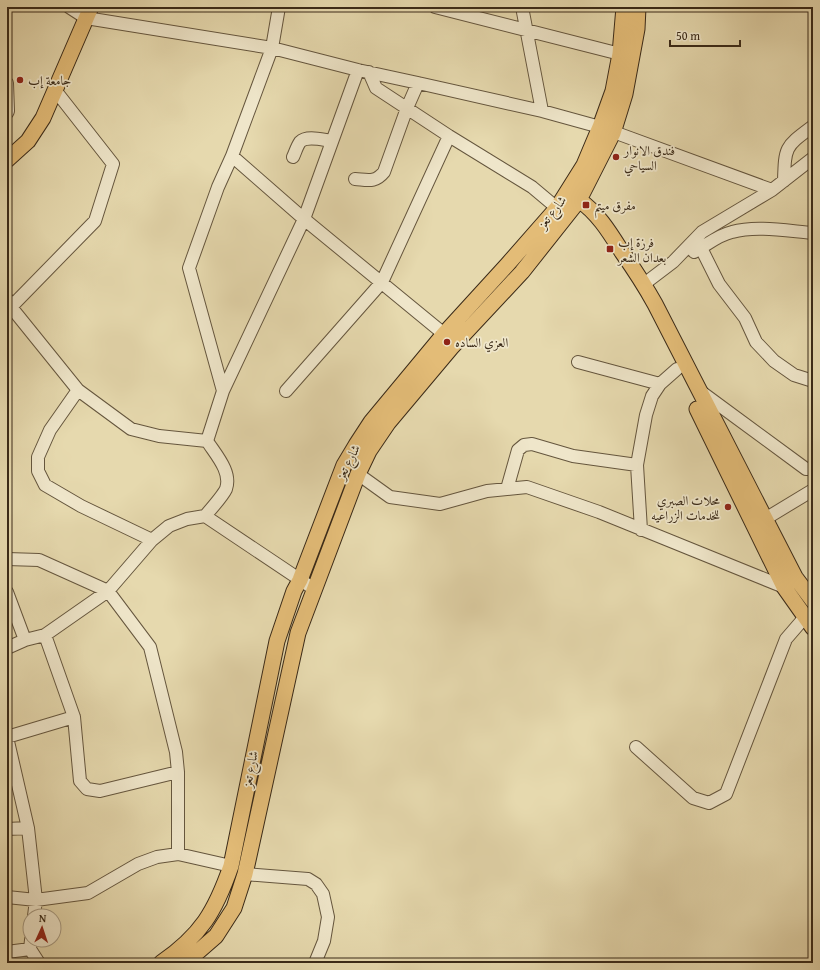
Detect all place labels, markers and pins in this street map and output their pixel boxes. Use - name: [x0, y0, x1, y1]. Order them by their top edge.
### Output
- place label: جامعة إب: [28, 71, 71, 90]
- marker: جامعة إب: [15, 75, 25, 85]
- place label: فندق الانوار السياحي: [622, 141, 675, 177]
- marker: فندق الانوار السياحي: [611, 152, 621, 162]
- place label: مفرق ميتم: [594, 196, 636, 219]
- marker: مفرق ميتم: [581, 200, 591, 210]
- place label: فرزة إب بعدان الشعر: [616, 233, 666, 267]
- marker: فرزة إب بعدان الشعر: [605, 244, 615, 254]
- place label: العزي الساده: [455, 333, 508, 353]
- marker: العزي الساده: [442, 337, 452, 347]
- place label: محلات الصبري للخدمات الزراعيه: [651, 491, 720, 525]
- marker: محلات الصبري للخدمات الزراعيه: [723, 502, 733, 512]

